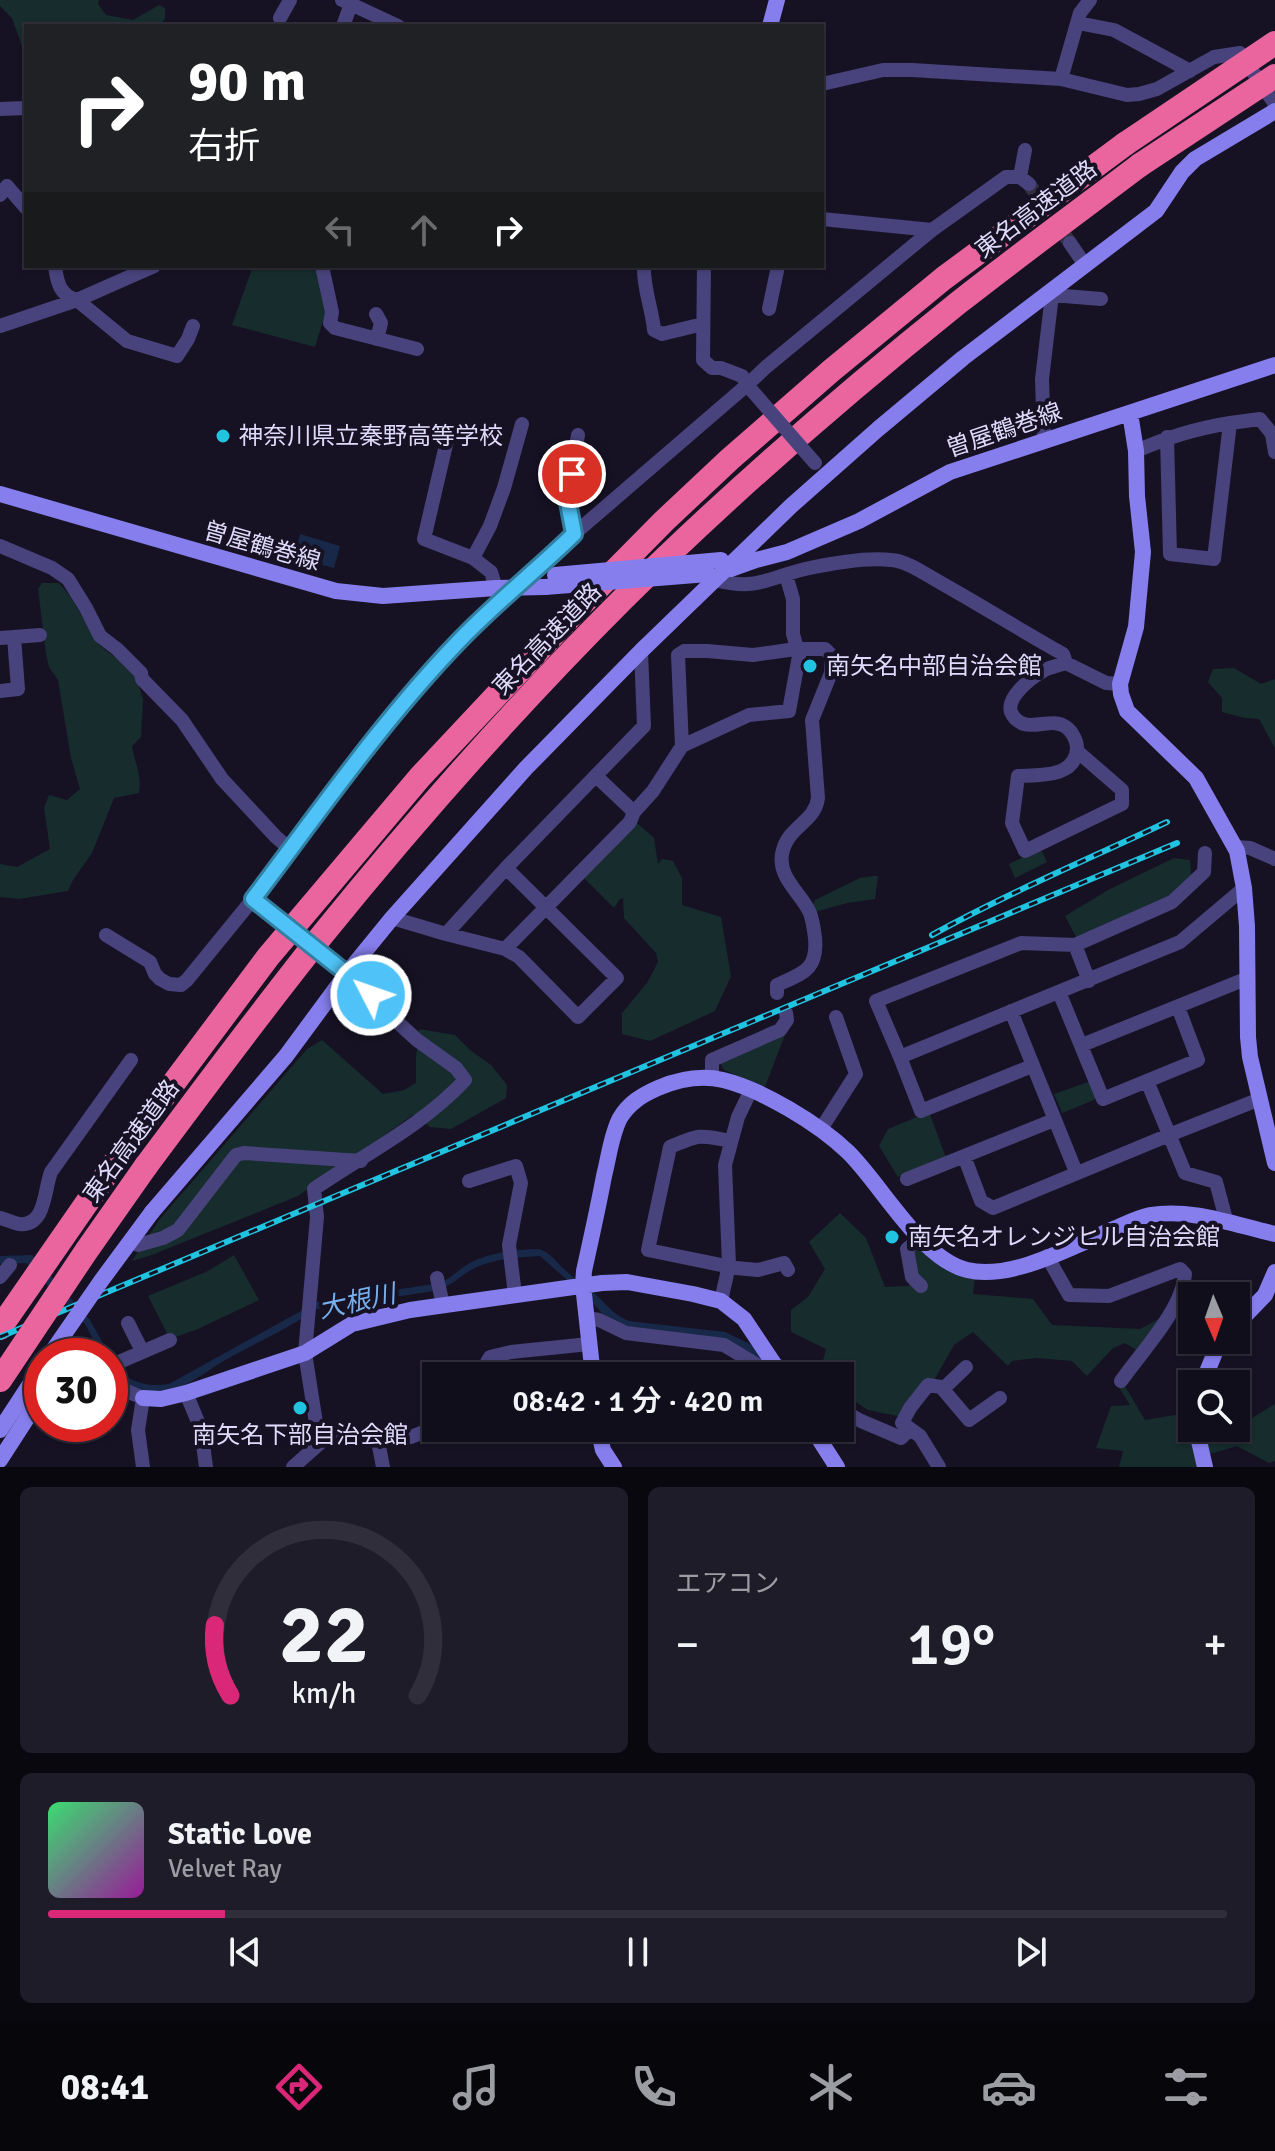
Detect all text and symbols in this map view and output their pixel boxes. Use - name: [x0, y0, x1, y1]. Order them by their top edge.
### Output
- text: 90 m: [188, 47, 306, 116]
- icon: right: [56, 56, 160, 160]
- text: 右折: [188, 124, 260, 169]
- street label: 東名高速道路: [969, 154, 1103, 264]
- icon: left: [318, 208, 362, 252]
- icon: ahead: [402, 208, 446, 252]
- icon: right: [486, 208, 530, 252]
- street label: 曽屋鶴巻線: [942, 396, 1066, 464]
- place label: 神奈川県立秦野高等学校: [239, 421, 503, 451]
- marker: 神奈川県立秦野高等学校: [214, 427, 232, 445]
- pin: [538, 440, 606, 508]
- icon: arrive: [550, 452, 594, 496]
- street label: 曽屋鶴巻線: [200, 515, 324, 577]
- street label: 東名高速道路: [486, 577, 608, 701]
- place label: 南矢名中部自治会館: [826, 651, 1042, 681]
- marker: 南矢名中部自治会館: [801, 657, 819, 675]
- position arrow: [329, 953, 413, 1037]
- street label: 東名高速道路: [77, 1074, 185, 1208]
- place label: 南矢名オレンジヒル自治会館: [908, 1222, 1220, 1252]
- marker: 南矢名オレンジヒル自治会館: [883, 1228, 901, 1246]
- water label: 大根川: [316, 1278, 402, 1326]
- north arrow: [1178, 1282, 1250, 1354]
- map controls: [1178, 1282, 1250, 1442]
- speed limit sign: 30: [24, 1338, 128, 1442]
- button: search: [1178, 1370, 1250, 1442]
- text: 08:42 · 1 分 · 420 m: [513, 1383, 763, 1420]
- marker: 南矢名下部自治会館: [291, 1399, 309, 1417]
- place label: 南矢名下部自治会館: [192, 1420, 408, 1450]
- text: エアコン: [676, 1568, 780, 1600]
- text: 22: [279, 1584, 369, 1686]
- text: 19°: [907, 1608, 995, 1682]
- text: −: [676, 1618, 699, 1672]
- text: +: [1203, 1618, 1227, 1672]
- text: km/h: [291, 1676, 356, 1711]
- text: Static Love: [168, 1816, 312, 1853]
- text: Velvet Ray: [168, 1853, 282, 1885]
- icon: previous: [223, 1930, 267, 1974]
- icon: pause: [616, 1930, 660, 1974]
- icon: next: [1009, 1930, 1053, 1974]
- icon: directions: [271, 2059, 327, 2115]
- icon: music: [448, 2059, 504, 2115]
- icon: phone: [626, 2059, 682, 2115]
- icon: climate: [803, 2059, 859, 2115]
- icon: car: [981, 2059, 1037, 2115]
- icon: filters: [1158, 2059, 1214, 2115]
- text: 08:41: [61, 2065, 149, 2110]

